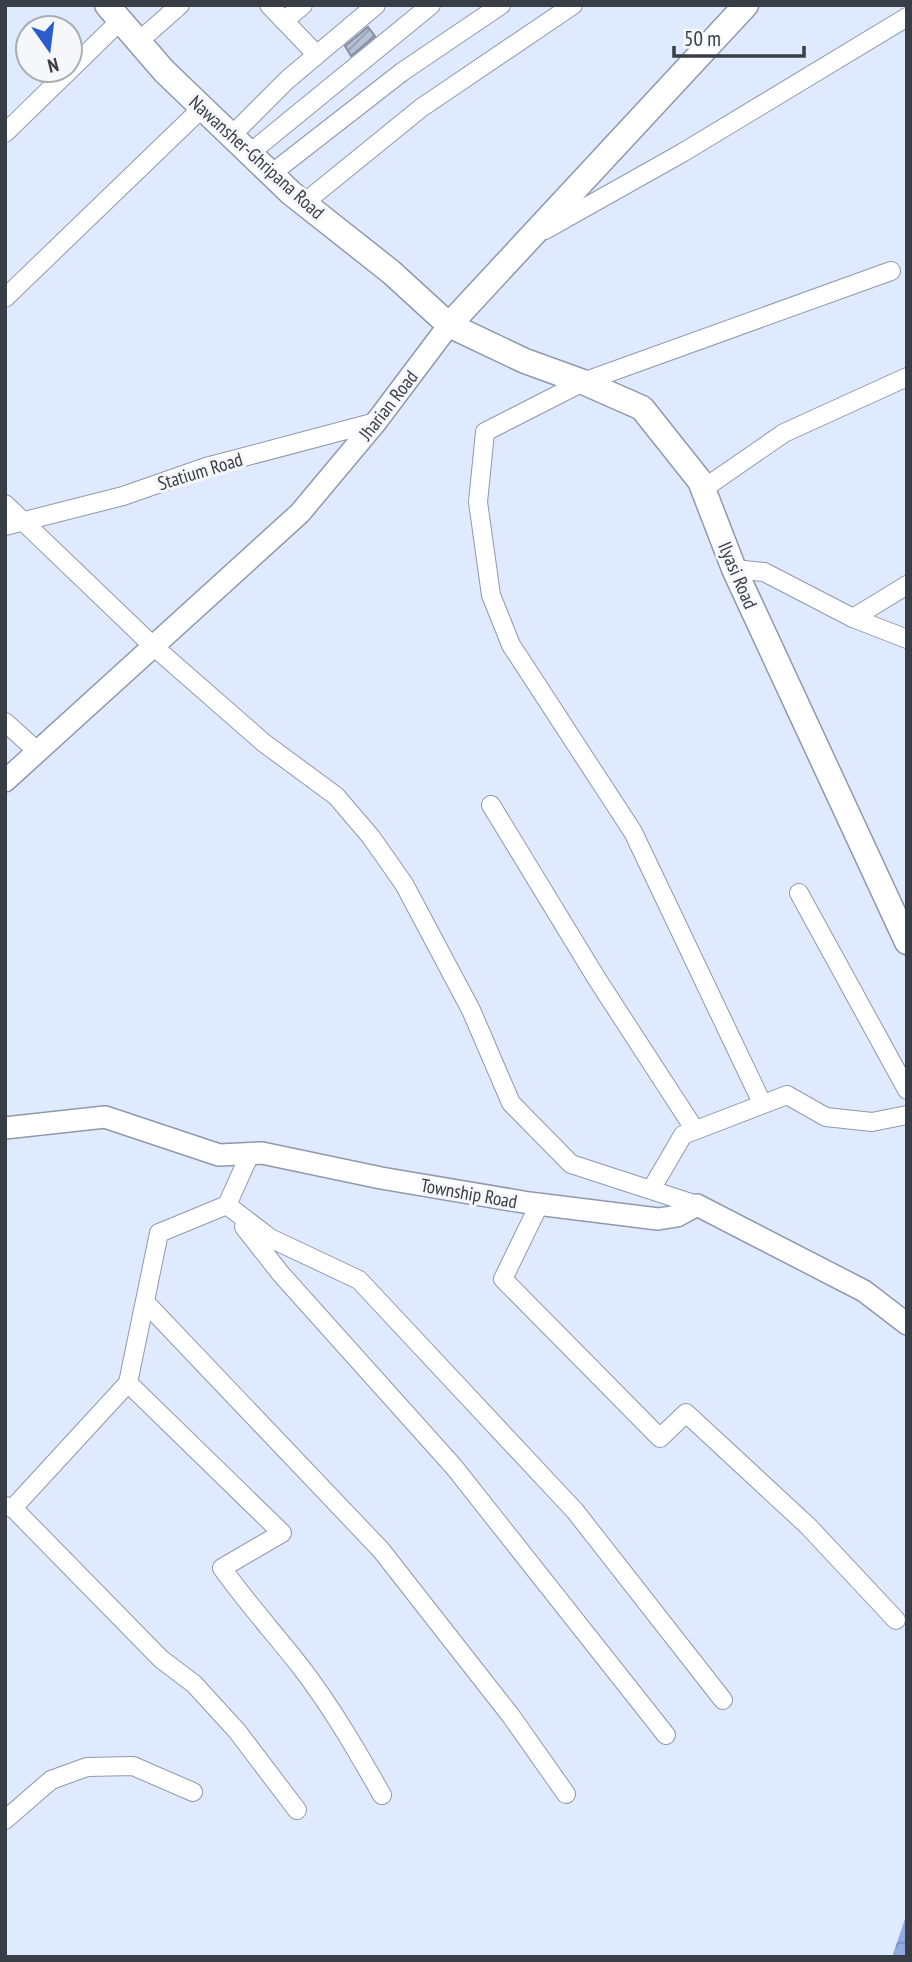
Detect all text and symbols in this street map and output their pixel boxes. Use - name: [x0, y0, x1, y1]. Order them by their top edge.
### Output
- north arrow: [14, 14, 84, 84]
- scale bar: [674, 14, 804, 58]
- text: 50 m: [684, 25, 721, 52]
- text: N: [45, 53, 61, 78]
- street label: Nawansher-Ghripana Road: [184, 90, 330, 224]
- street label: Jharian Road: [353, 365, 423, 446]
- street label: Statium Road: [155, 447, 245, 495]
- street label: Ilyasi Road: [713, 538, 763, 612]
- street label: Township Road: [419, 1173, 519, 1213]

